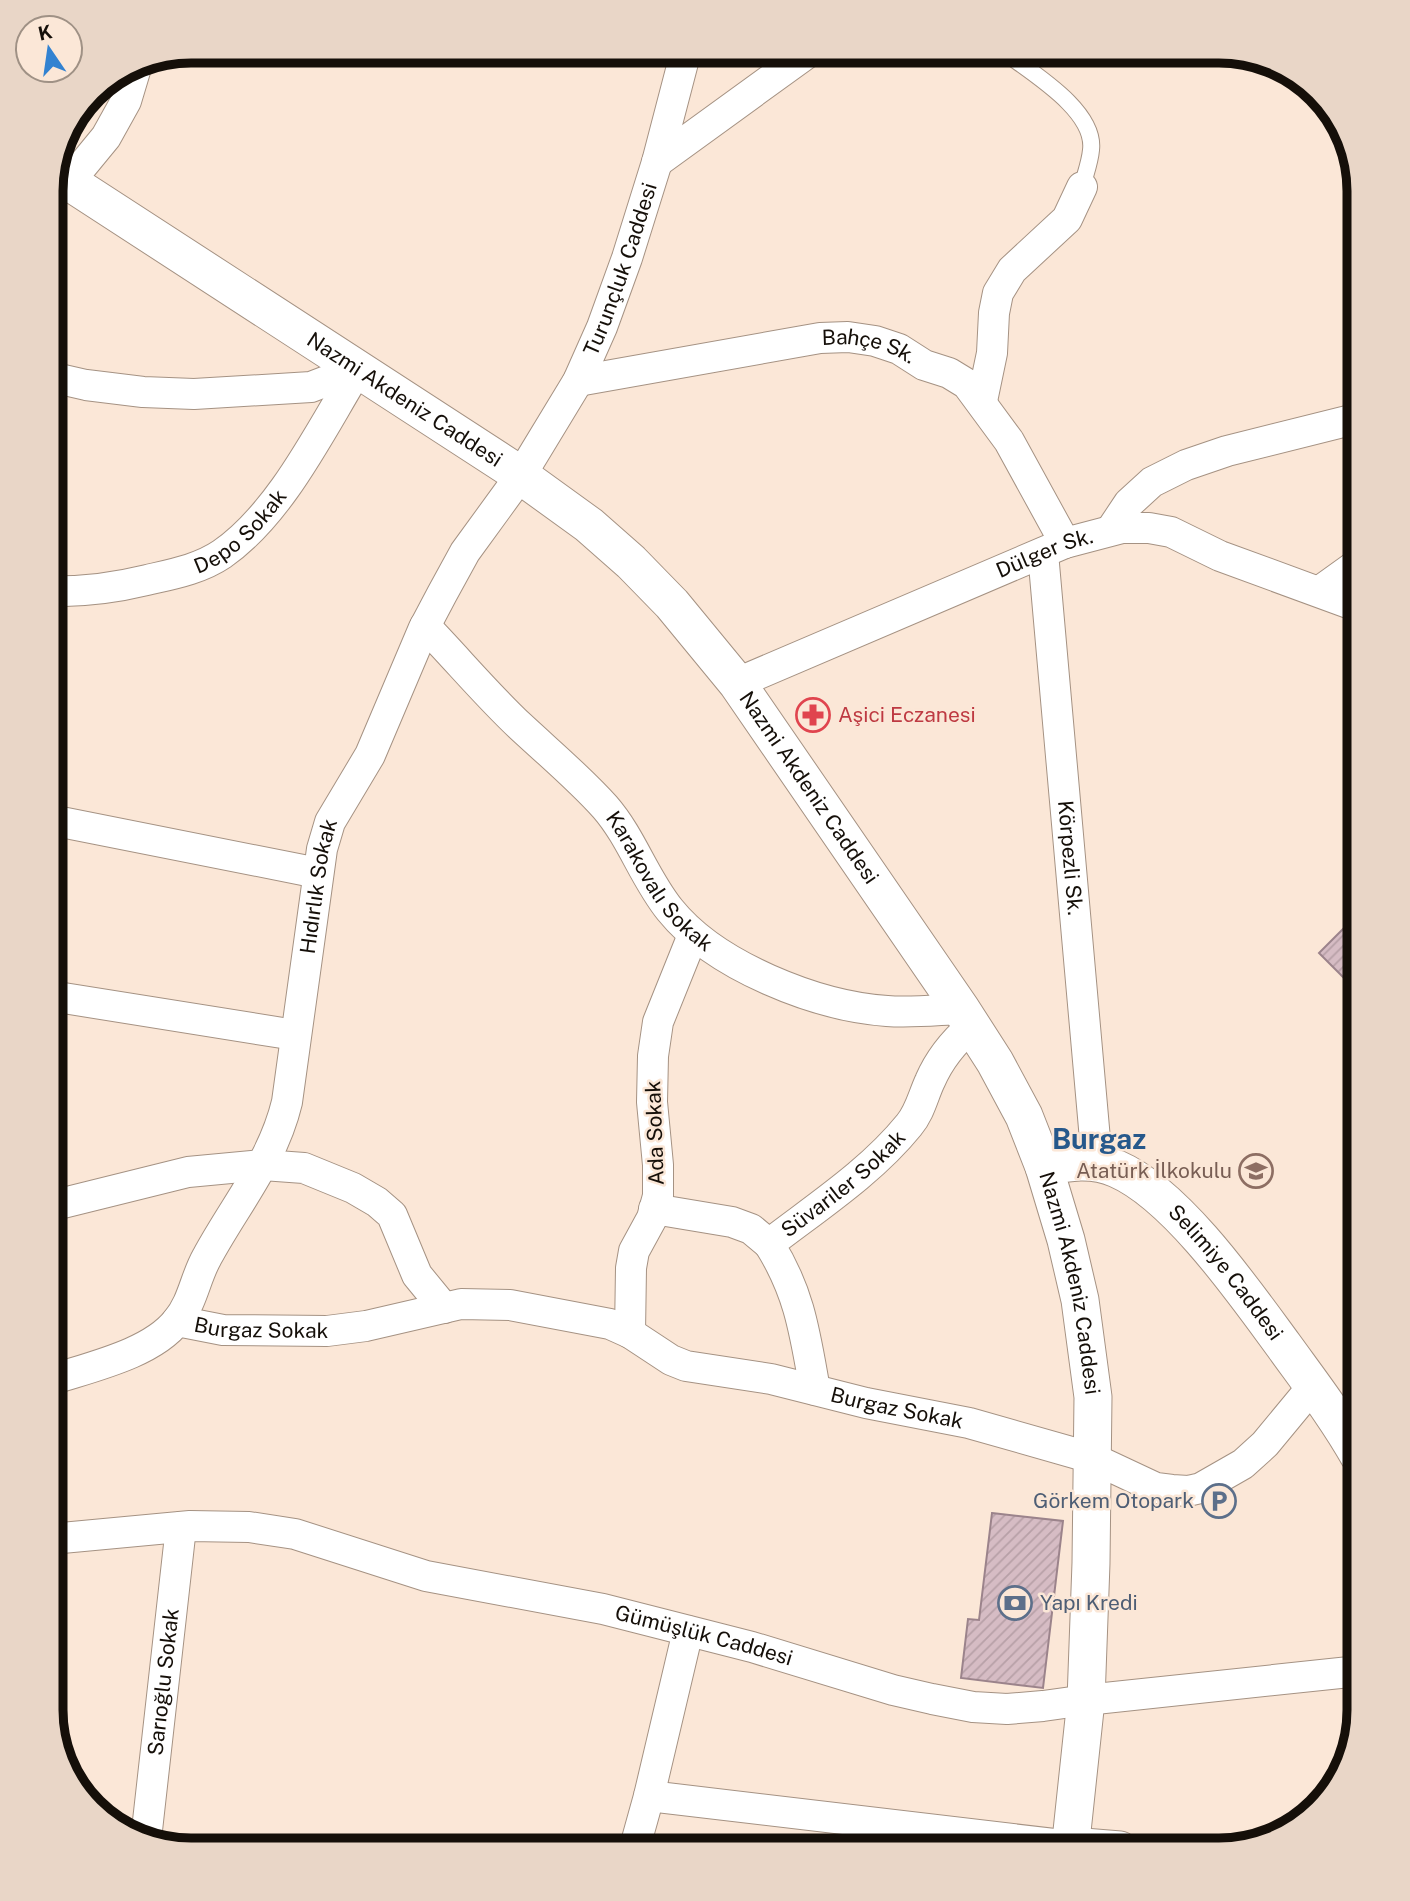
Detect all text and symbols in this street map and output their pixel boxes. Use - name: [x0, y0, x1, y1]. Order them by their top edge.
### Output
- north arrow: [14, 14, 84, 84]
- text: K: [36, 20, 55, 45]
- street label: Turunçluk Caddesi: [578, 180, 662, 359]
- street label: Bahçe Sk.: [821, 324, 921, 369]
- street label: Nazmi Akdeniz Caddesi: [303, 327, 507, 472]
- street label: Depo Sokak: [190, 484, 292, 579]
- street label: Dülger Sk.: [992, 523, 1096, 583]
- street label: Nazmi Akdeniz Caddesi: [735, 686, 884, 888]
- pharmacy icon: Aşici Eczanesi: [794, 696, 832, 734]
- place label: Aşici Eczanesi: [838, 702, 976, 727]
- street label: Körpezli Sk.: [1053, 799, 1088, 916]
- street label: Karakovalı Sokak: [601, 806, 718, 956]
- street label: Hıdırlık Sokak: [295, 816, 342, 955]
- street label: Ada Sokak: [640, 1080, 669, 1186]
- district label: Burgaz: [1052, 1122, 1146, 1155]
- street label: Süvariler Sokak: [776, 1125, 911, 1242]
- school or university icon: Atatürk İlkokulu: [1237, 1152, 1275, 1190]
- place label: Atatürk İlkokulu: [1076, 1158, 1232, 1183]
- street label: Nazmi Akdeniz Caddesi: [1034, 1168, 1106, 1396]
- street label: Selimiye Caddesi: [1163, 1199, 1289, 1345]
- street label: Burgaz Sokak: [192, 1312, 329, 1343]
- street label: Burgaz Sokak: [828, 1382, 966, 1434]
- parking icon: Görkem Otopark: [1200, 1482, 1238, 1520]
- place label: Görkem Otopark: [1033, 1488, 1194, 1513]
- bank icon: Yapı Kredi: [996, 1584, 1034, 1622]
- place label: Yapı Kredi: [1040, 1590, 1138, 1615]
- street label: Gümüşlük Caddesi: [613, 1600, 796, 1671]
- street label: Sarıoğlu Sokak: [142, 1607, 184, 1757]

